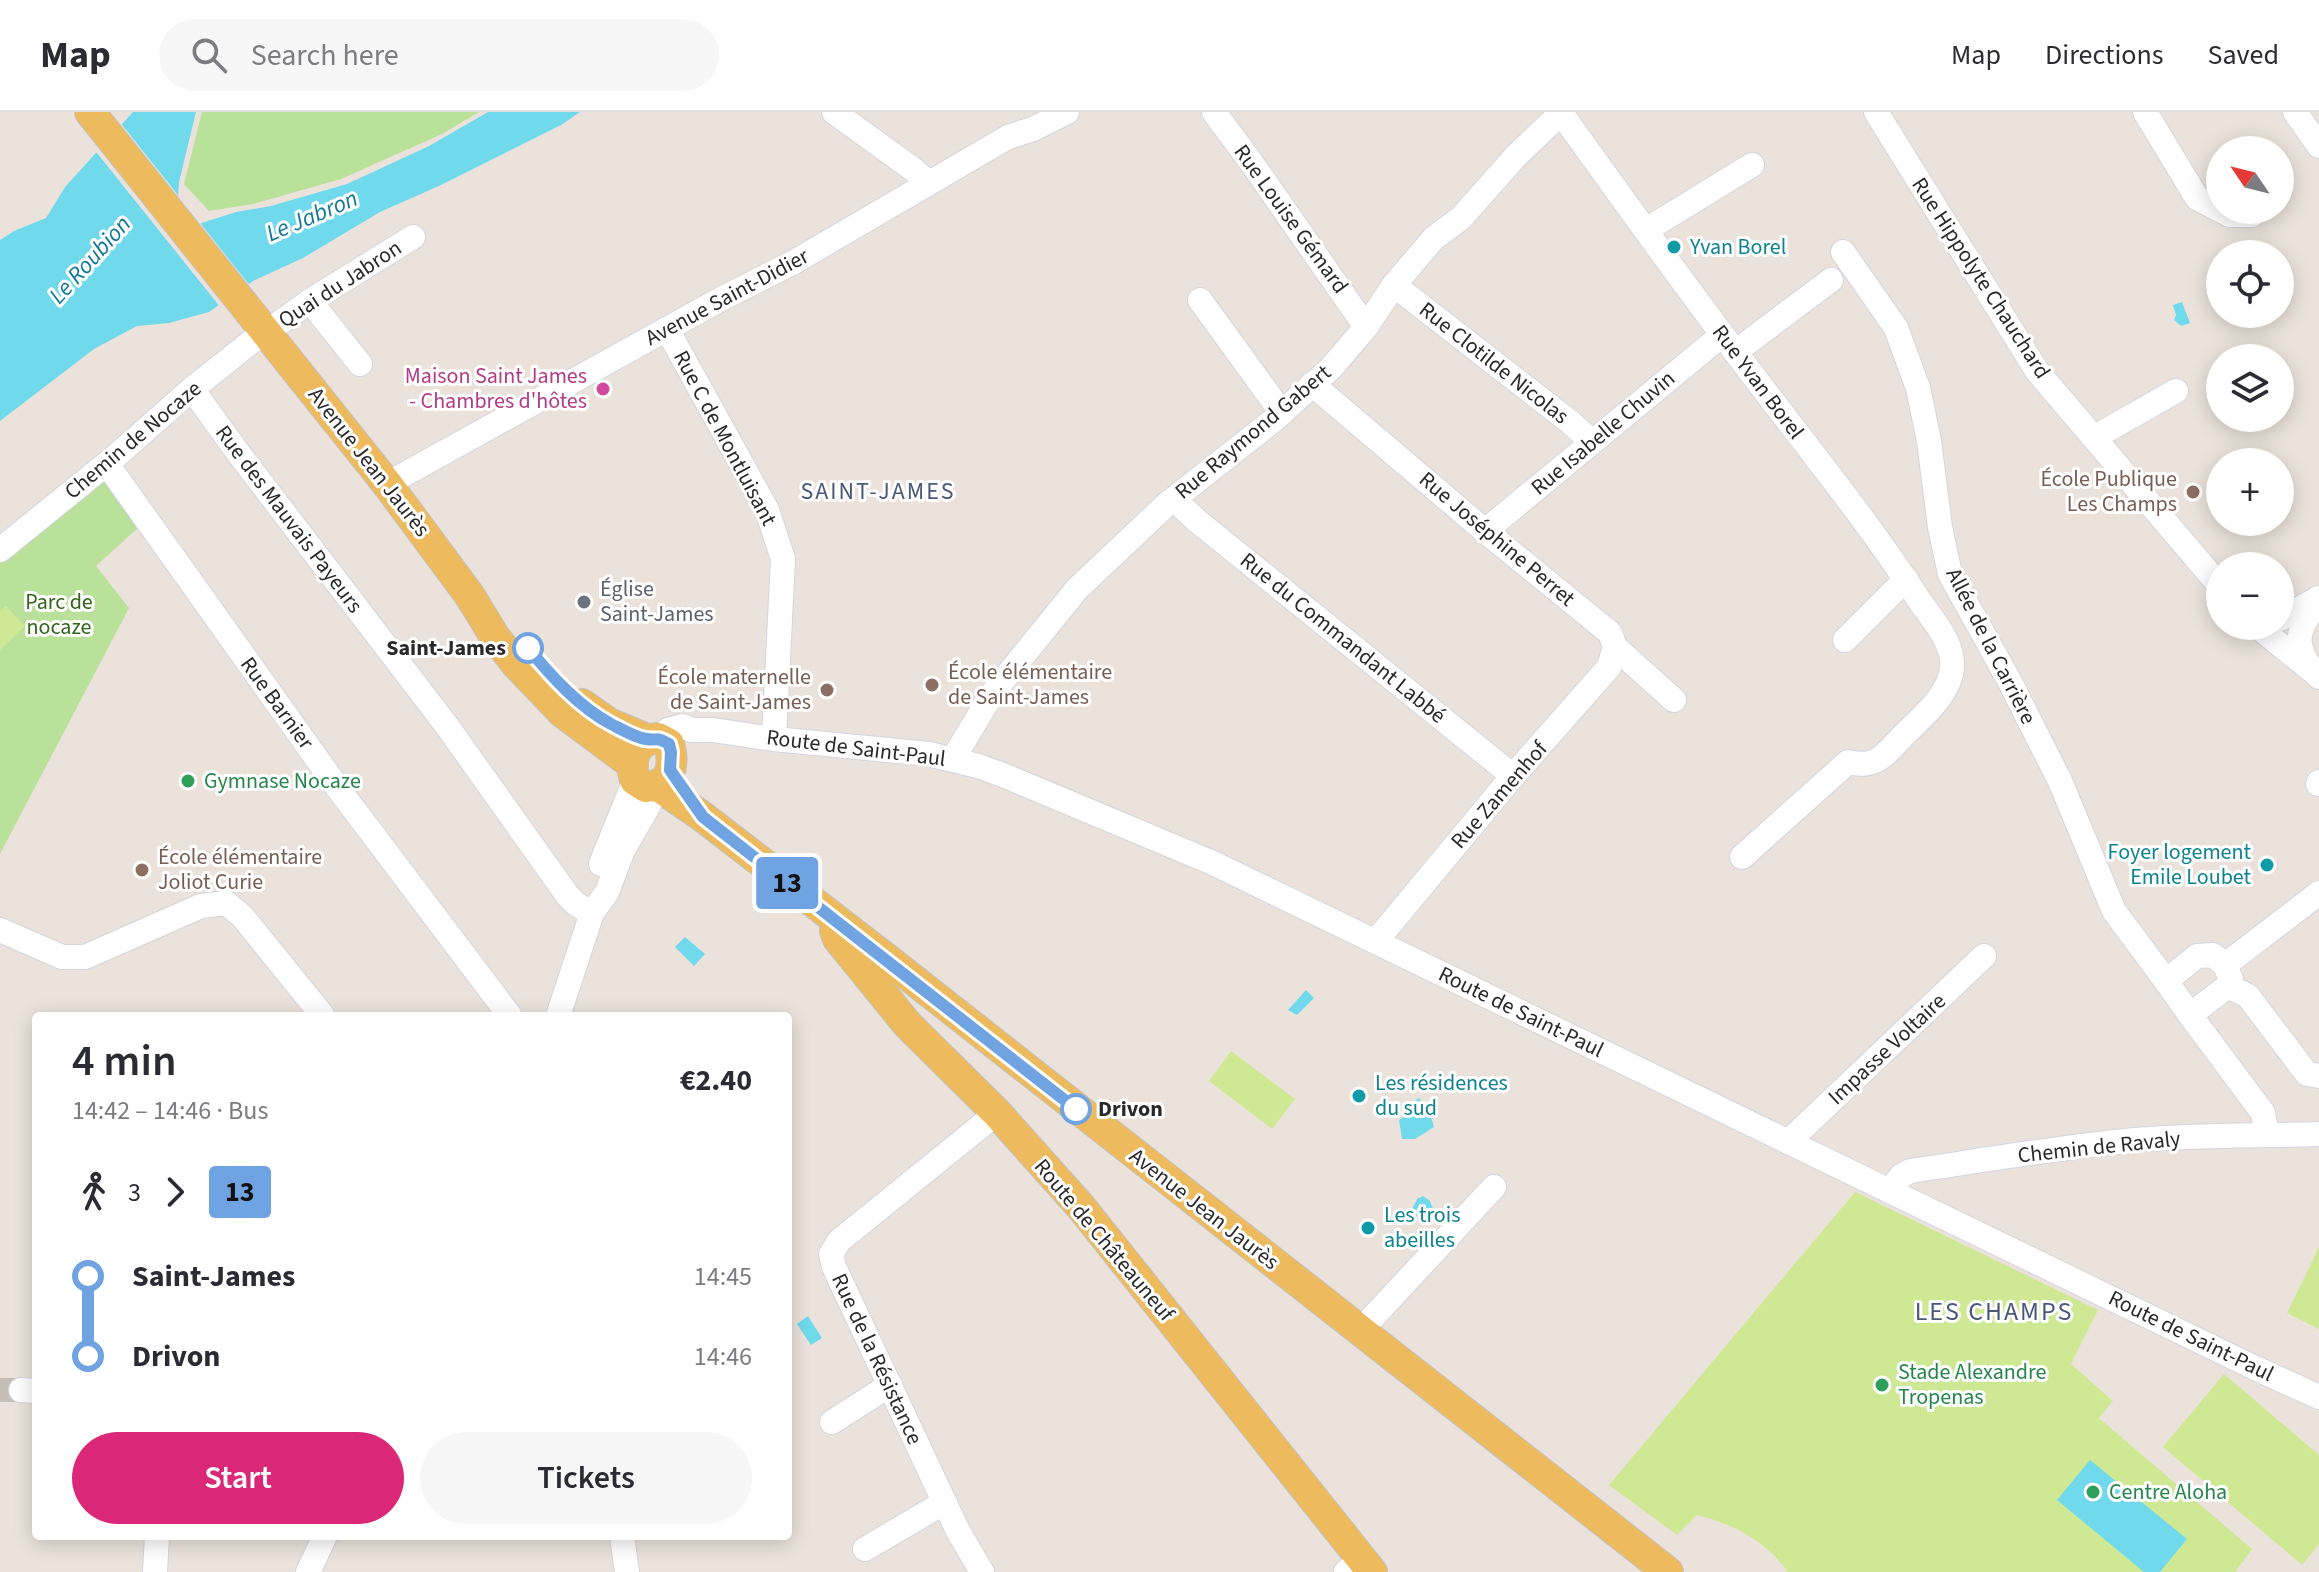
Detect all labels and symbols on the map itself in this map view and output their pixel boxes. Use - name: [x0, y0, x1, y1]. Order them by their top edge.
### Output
- north arrow: [2206, 136, 2294, 224]
- street label: Rue Louise Gémard: [1226, 138, 1356, 300]
- street label: Rue Hippolyte Chauchard: [1904, 171, 2058, 385]
- water label: Le Jabron: [261, 181, 363, 251]
- water label: Le Roubion: [41, 208, 139, 312]
- place label: Yvan Borel: [1689, 231, 1786, 263]
- street label: Quai du Jabron: [272, 232, 408, 336]
- marker: Yvan Borel: [1665, 238, 1683, 256]
- street label: Avenue Saint-Didier: [639, 240, 815, 354]
- street label: Rue Clotilde Nicolas: [1412, 294, 1576, 432]
- street label: Rue Yvan Borel: [1704, 318, 1812, 446]
- street label: Rue C de Montluisant: [665, 345, 785, 532]
- street label: Rue Raymond Gabert: [1168, 357, 1338, 507]
- place label: Maison Saint James - Chambres d'hôtes: [405, 360, 587, 417]
- street label: Rue Isabelle Chuvin: [1524, 363, 1682, 503]
- street label: Chemin de Nocaze: [58, 373, 209, 507]
- street label: Avenue Jean Jaurès: [300, 380, 438, 544]
- marker: Maison Saint James - Chambres d'hôtes: [594, 380, 612, 398]
- street label: Rue des Mauvais Payeurs: [208, 418, 370, 620]
- place label: École Publique Les Champs: [2041, 463, 2177, 520]
- street label: Rue Joséphine Perret: [1412, 464, 1583, 614]
- district label: SAINT-JAMES: [800, 474, 956, 509]
- marker: École Publique Les Champs: [2184, 483, 2202, 501]
- street label: Rue du Commandant Labbé: [1233, 545, 1453, 731]
- street label: Allée de la Carrière: [1938, 562, 2044, 730]
- place label: Église Saint-James: [600, 573, 714, 630]
- park label: Parc de nocaze: [25, 586, 93, 643]
- marker: Église Saint-James: [575, 593, 593, 611]
- place label: Saint-James: [386, 632, 506, 664]
- marker: Saint-James: [513, 633, 543, 663]
- street label: Rue Barnier: [232, 650, 322, 756]
- place label: École élémentaire de Saint-James: [948, 656, 1112, 713]
- place label: École maternelle de Saint-James: [657, 661, 811, 718]
- marker: École élémentaire de Saint-James: [923, 676, 941, 694]
- marker: École maternelle de Saint-James: [818, 681, 836, 699]
- street label: Route de Saint-Paul: [765, 721, 947, 775]
- street label: Rue Zamenhof: [1443, 733, 1556, 856]
- place label: Gymnase Nocaze: [204, 765, 361, 797]
- marker: Gymnase Nocaze: [179, 772, 197, 790]
- place label: Foyer logement Emile Loubet: [2108, 836, 2252, 893]
- place label: École élémentaire Joliot Curie: [158, 841, 322, 898]
- marker: Foyer logement Emile Loubet: [2258, 856, 2276, 874]
- line badge: 13: [751, 857, 823, 909]
- marker: École élémentaire Joliot Curie: [133, 861, 151, 879]
- street label: Route de Saint-Paul: [1433, 958, 1609, 1066]
- street label: Impasse Voltaire: [1821, 986, 1953, 1112]
- place label: Les résidences du sud: [1375, 1067, 1508, 1124]
- marker: Les résidences du sud: [1350, 1087, 1368, 1105]
- place label: Drivon: [1098, 1093, 1163, 1125]
- marker: Drivon: [1061, 1094, 1091, 1124]
- street label: Chemin de Ravaly: [2016, 1122, 2183, 1171]
- street label: Avenue Jean Jaurès: [1122, 1140, 1286, 1278]
- street label: Route de Châteauneuf: [1026, 1152, 1183, 1329]
- place label: Les trois abeilles: [1384, 1199, 1460, 1256]
- marker: Les trois abeilles: [1359, 1219, 1377, 1237]
- street label: Rue de la Résistance: [823, 1268, 931, 1450]
- street label: Route de Saint-Paul: [2103, 1282, 2279, 1390]
- district label: LES CHAMPS: [1915, 1293, 2073, 1330]
- place label: Stade Alexandre Tropenas: [1898, 1356, 2046, 1413]
- marker: Stade Alexandre Tropenas: [1873, 1376, 1891, 1394]
- place label: Centre Aloha: [2109, 1476, 2227, 1508]
- marker: Centre Aloha: [2084, 1483, 2102, 1501]

